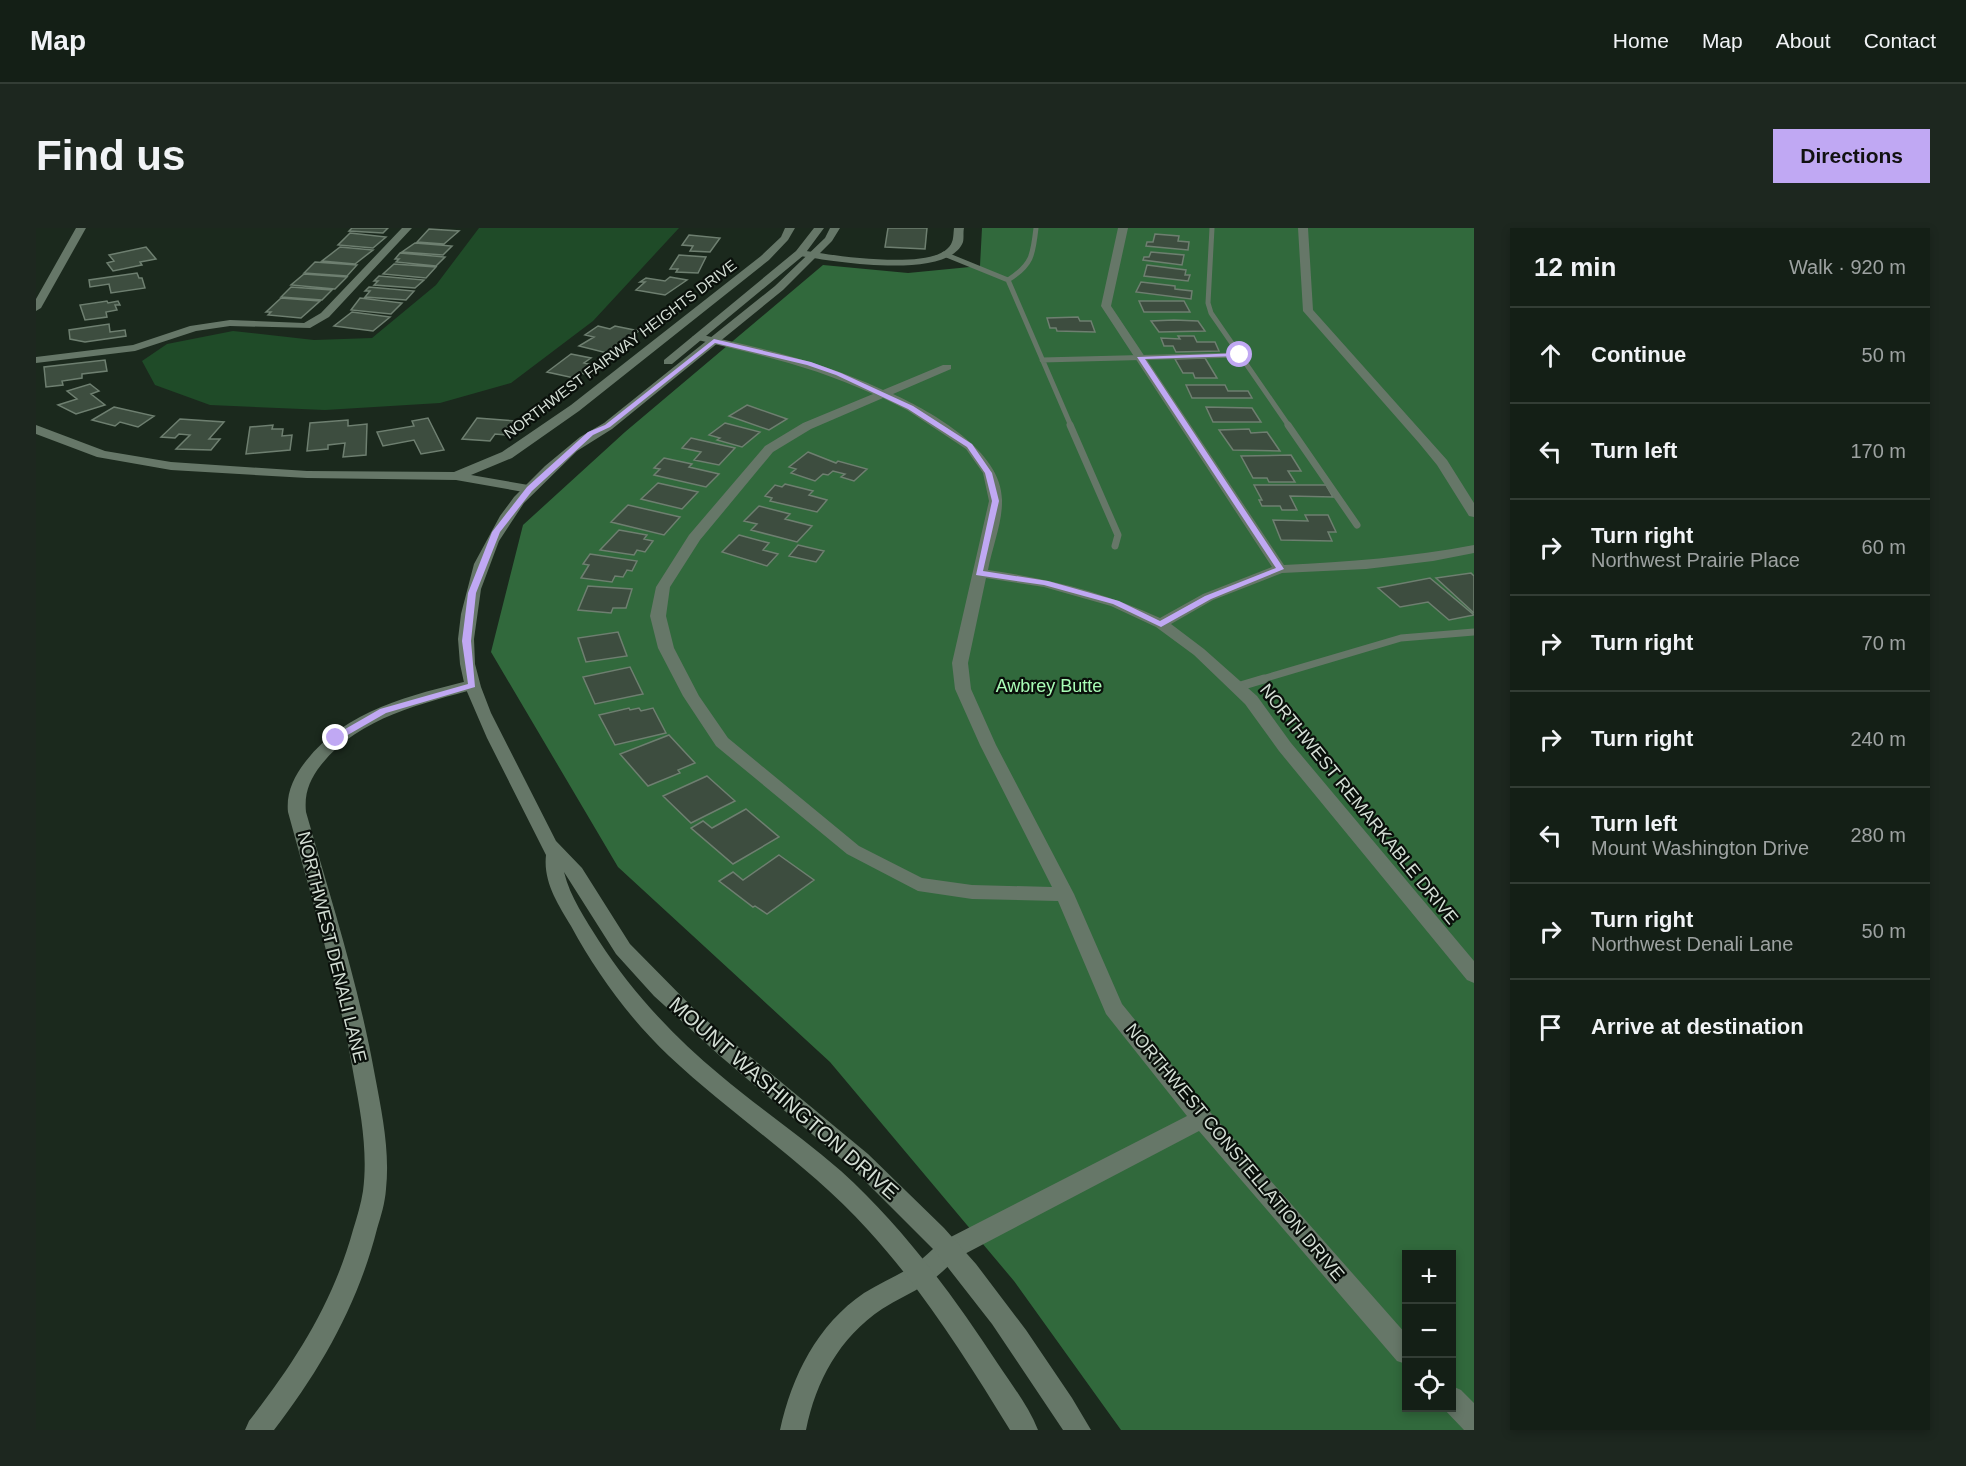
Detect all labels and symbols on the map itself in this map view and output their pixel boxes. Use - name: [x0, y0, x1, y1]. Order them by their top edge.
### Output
- street label: NORTHWEST FAIRWAY HEIGHTS DRIVE: [501, 256, 739, 442]
- route start: [1226, 341, 1252, 367]
- park label: Awbrey Butte: [996, 676, 1102, 696]
- street label: NORTHWEST REMARKABLE DRIVE: [1256, 680, 1462, 928]
- route end: [322, 724, 348, 750]
- street label: NORTHWEST DENALI LANE: [294, 829, 370, 1065]
- street label: MOUNT WASHINGTON DRIVE: [665, 992, 903, 1204]
- street label: NORTHWEST CONSTELLATION DRIVE: [1122, 1020, 1348, 1284]

